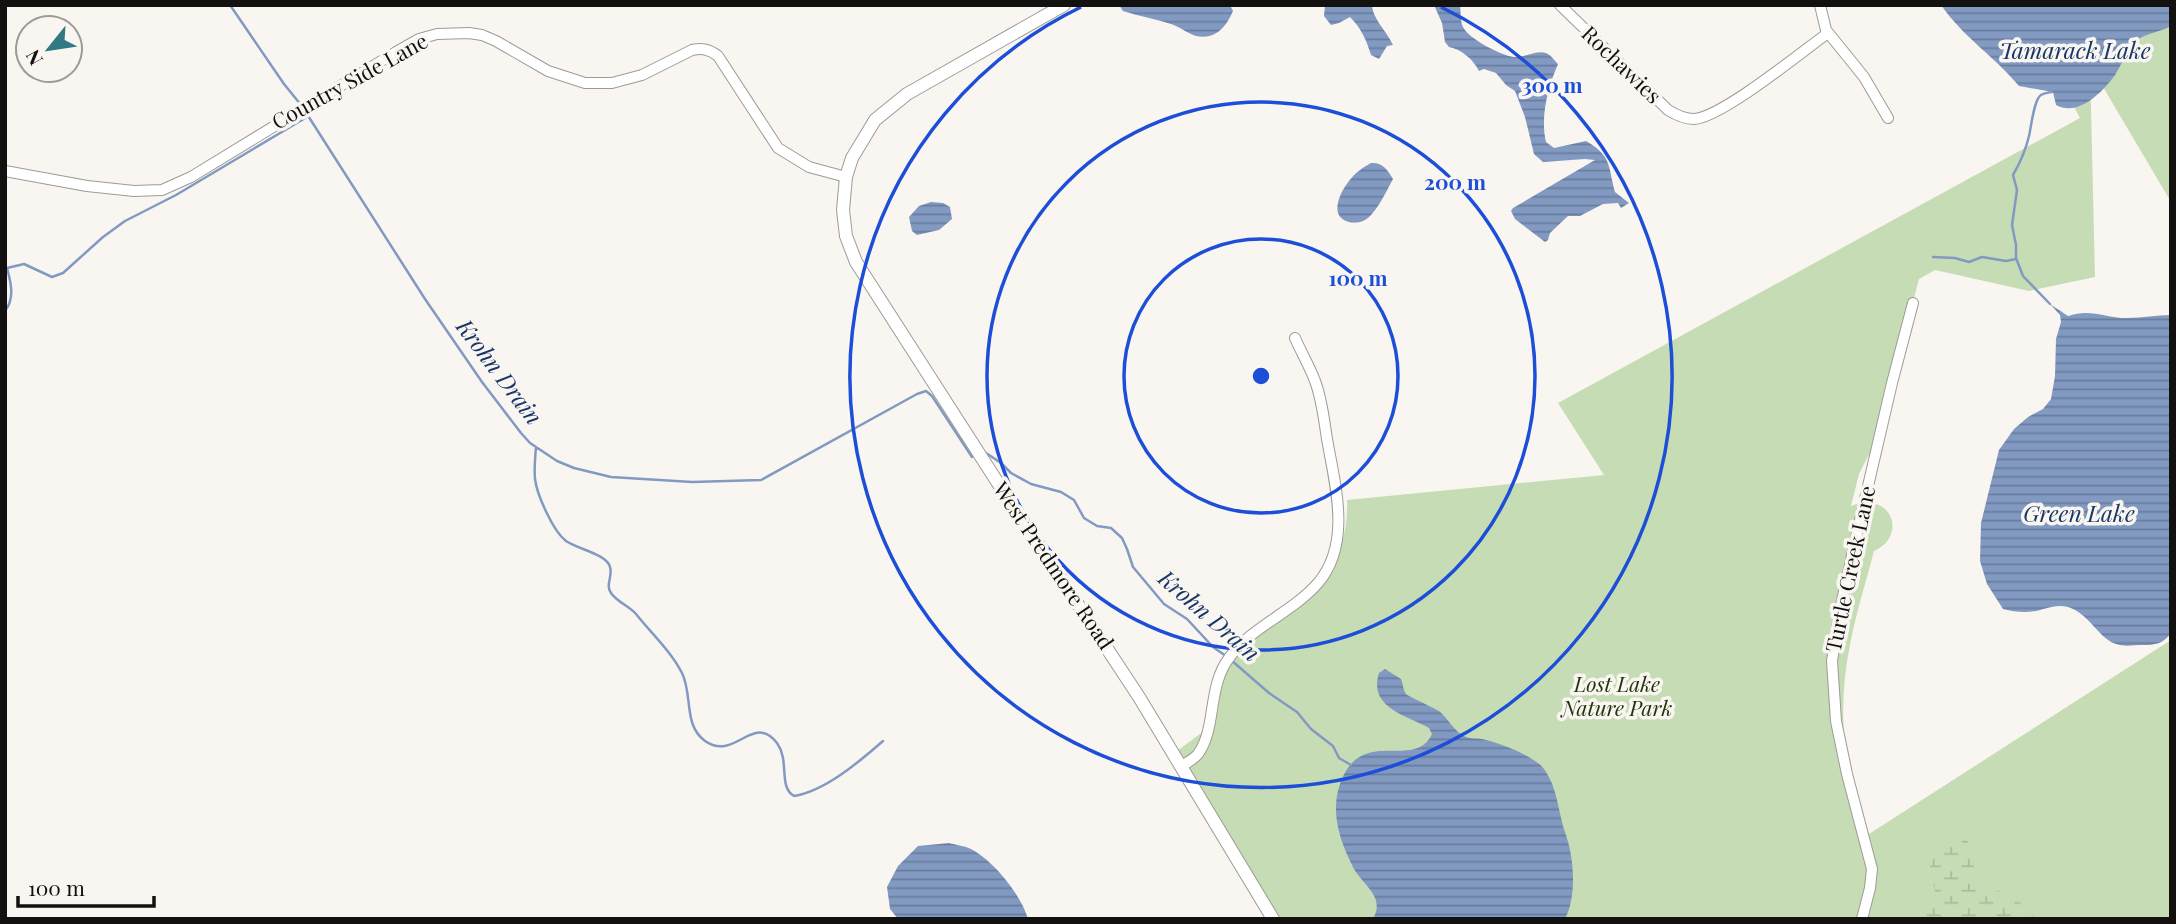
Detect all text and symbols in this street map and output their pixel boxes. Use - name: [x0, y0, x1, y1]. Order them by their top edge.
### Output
- north arrow: [14, 14, 84, 84]
- street label: Rochawies: [1577, 19, 1668, 108]
- street label: Country Side Lane: [266, 26, 432, 135]
- water label: Tamarack Lake: [1999, 34, 2151, 65]
- text: N: [19, 45, 48, 70]
- text: 300 m: [1521, 70, 1583, 98]
- text: 200 m: [1424, 167, 1486, 195]
- text: 100 m: [1328, 263, 1388, 291]
- water label: Krohn Drain: [450, 311, 550, 430]
- centre of rings: [1249, 364, 1273, 388]
- street label: West Predmore Road: [988, 475, 1121, 654]
- street label: Turtle Creek Lane: [1818, 483, 1880, 654]
- water label: Green Lake: [2023, 497, 2135, 528]
- water label: Krohn Drain: [1152, 562, 1267, 668]
- park label: Lost Lake Nature Park: [1560, 669, 1672, 721]
- scale bar: [18, 864, 154, 908]
- text: 100 m: [28, 873, 85, 901]

